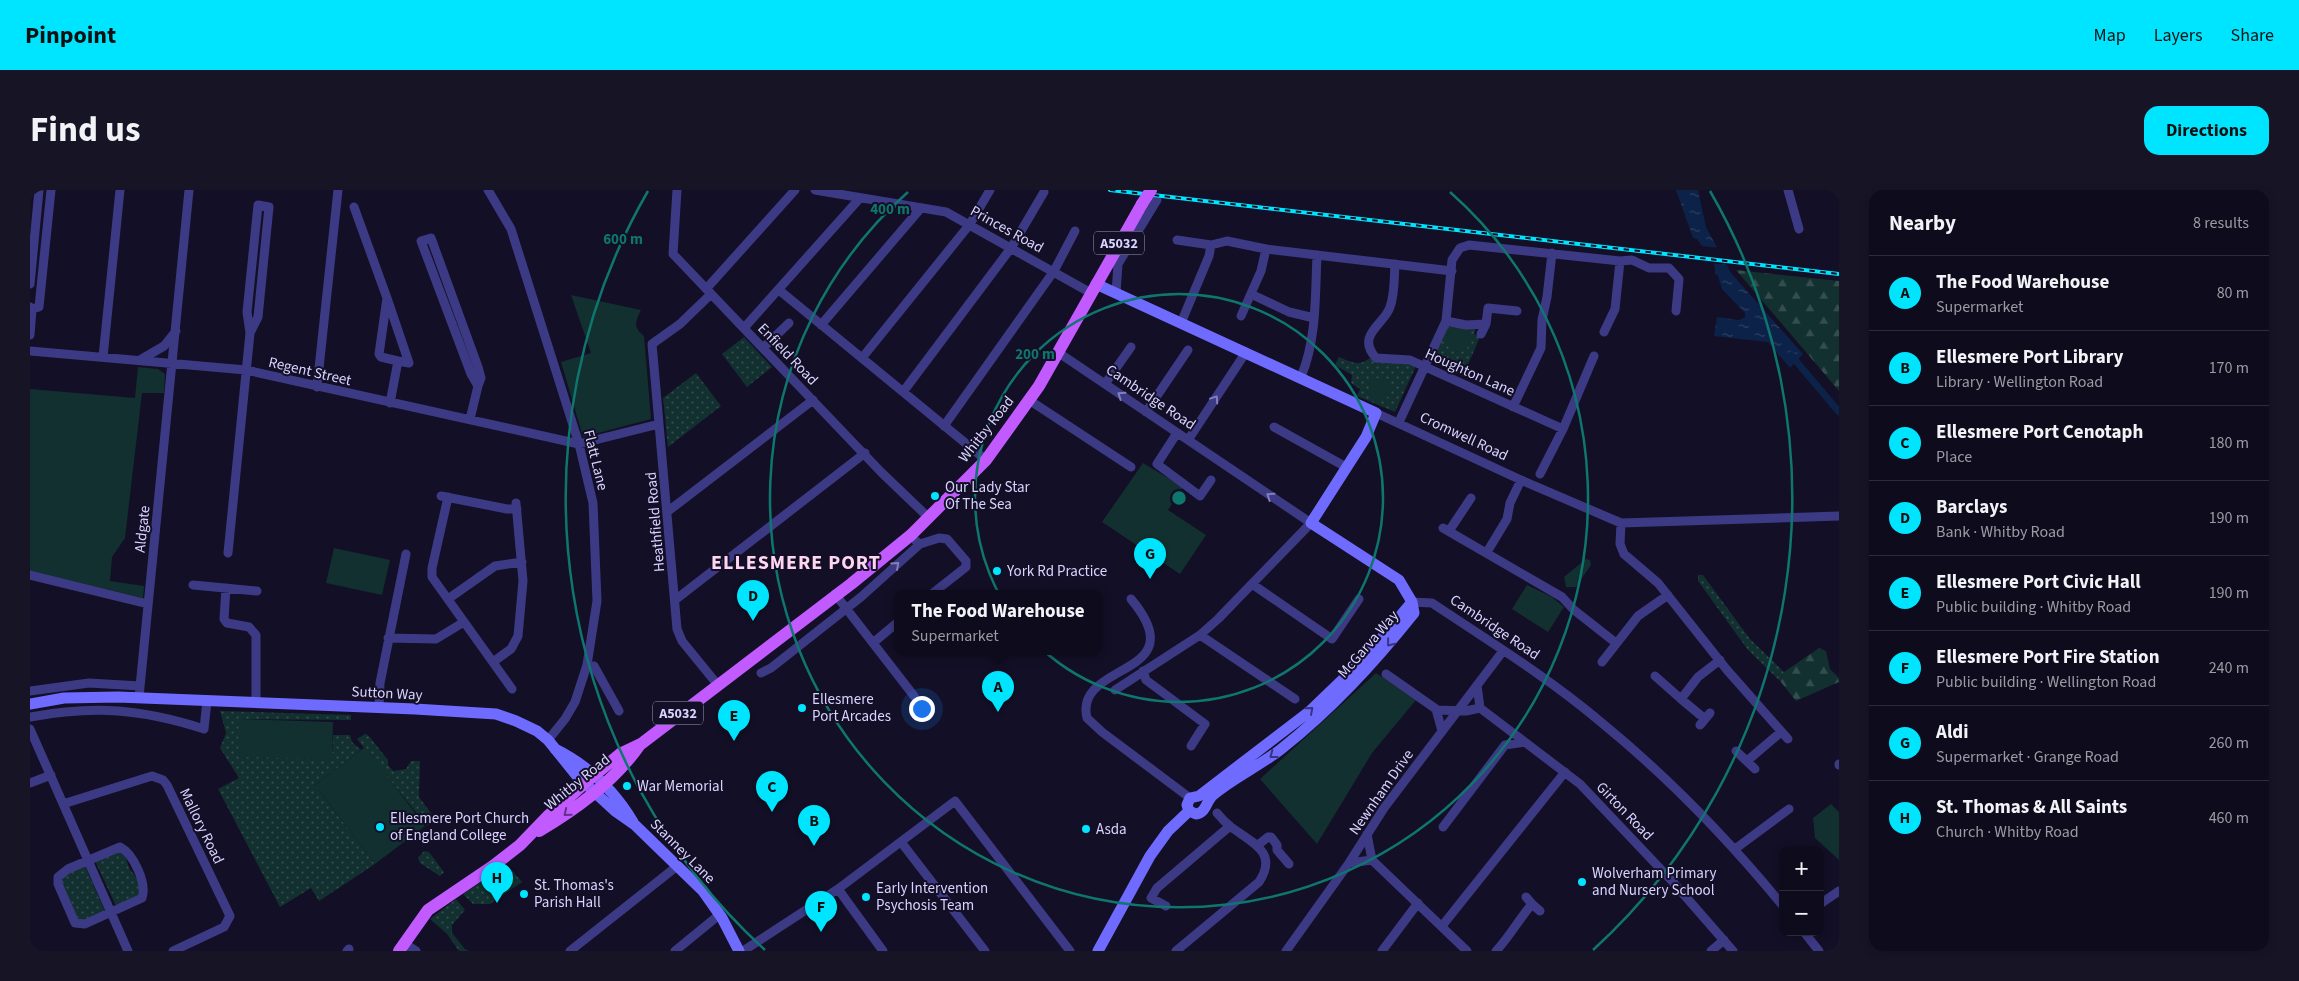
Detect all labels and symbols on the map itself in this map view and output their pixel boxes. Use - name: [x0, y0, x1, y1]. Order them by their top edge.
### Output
- text: 400 m: [870, 199, 910, 220]
- street label: Princes Road: [966, 201, 1047, 258]
- text: 600 m: [603, 229, 643, 250]
- road number: A5032: [1094, 232, 1144, 254]
- street label: Enfield Road: [753, 319, 823, 390]
- street label: Houghton Lane: [1421, 343, 1518, 402]
- text: 200 m: [1015, 344, 1055, 365]
- street label: Regent Street: [266, 352, 353, 391]
- street label: Cambridge Road: [1102, 360, 1200, 435]
- street label: Whitby Road: [954, 392, 1019, 467]
- one-way arrow: [1117, 392, 1127, 401]
- one-way arrow: [1209, 396, 1218, 405]
- street label: Cromwell Road: [1416, 407, 1511, 466]
- street label: Flatt Lane: [578, 428, 613, 493]
- street label: Heathfield Road: [641, 471, 670, 573]
- place label: Our Lady Star Of The Sea: [945, 477, 1030, 515]
- centre of rings: [1170, 489, 1188, 507]
- marker: Our Lady Star Of The Sea: [929, 490, 941, 502]
- one-way arrow: [1266, 492, 1275, 502]
- street label: Aldgate: [130, 504, 155, 554]
- pin: G: [1134, 538, 1166, 579]
- district label: ELLESMERE PORT: [711, 549, 881, 577]
- place label: York Rd Practice: [1006, 561, 1107, 582]
- one-way arrow: [891, 562, 900, 571]
- marker: York Rd Practice: [991, 565, 1003, 577]
- pin: D: [737, 580, 769, 621]
- street label: Cambridge Road: [1446, 590, 1544, 665]
- street label: McGarva Way: [1333, 606, 1404, 683]
- one-way arrow: [1388, 637, 1396, 646]
- pin: A: [982, 671, 1014, 712]
- street label: Sutton Way: [351, 681, 423, 706]
- place label: Ellesmere Port Arcades: [812, 689, 891, 727]
- your location: [909, 696, 935, 722]
- pin: E: [718, 700, 750, 741]
- road number: A5032: [653, 702, 703, 724]
- marker: Ellesmere Port Arcades: [796, 702, 808, 714]
- one-way arrow: [1305, 707, 1314, 716]
- street label: Newnham Drive: [1344, 745, 1419, 839]
- street label: Whitby Road: [540, 749, 615, 815]
- one-way arrow: [1269, 749, 1279, 758]
- pin: C: [756, 771, 788, 812]
- place label: War Memorial: [637, 776, 724, 797]
- street label: Girton Road: [1591, 777, 1658, 845]
- marker: War Memorial: [621, 780, 633, 792]
- street label: Mallory Road: [174, 785, 229, 868]
- pin: B: [798, 805, 830, 846]
- one-way arrow: [564, 807, 573, 816]
- place label: Ellesmere Port Church of England College: [390, 808, 529, 846]
- street label: Stanney Lane: [645, 814, 720, 889]
- place label: Asda: [1096, 819, 1127, 840]
- marker: Ellesmere Port Church of England College: [374, 821, 386, 833]
- marker: Asda: [1080, 823, 1092, 835]
- pin: H: [481, 862, 513, 903]
- place label: Wolverham Primary and Nursery School: [1592, 863, 1716, 901]
- place label: St. Thomas's Parish Hall: [534, 875, 614, 913]
- marker: Wolverham Primary and Nursery School: [1576, 876, 1588, 888]
- place label: Early Intervention Psychosis Team: [876, 878, 988, 916]
- marker: St. Thomas's Parish Hall: [518, 888, 530, 900]
- pin: F: [805, 891, 837, 932]
- marker: Early Intervention Psychosis Team: [860, 891, 872, 903]

